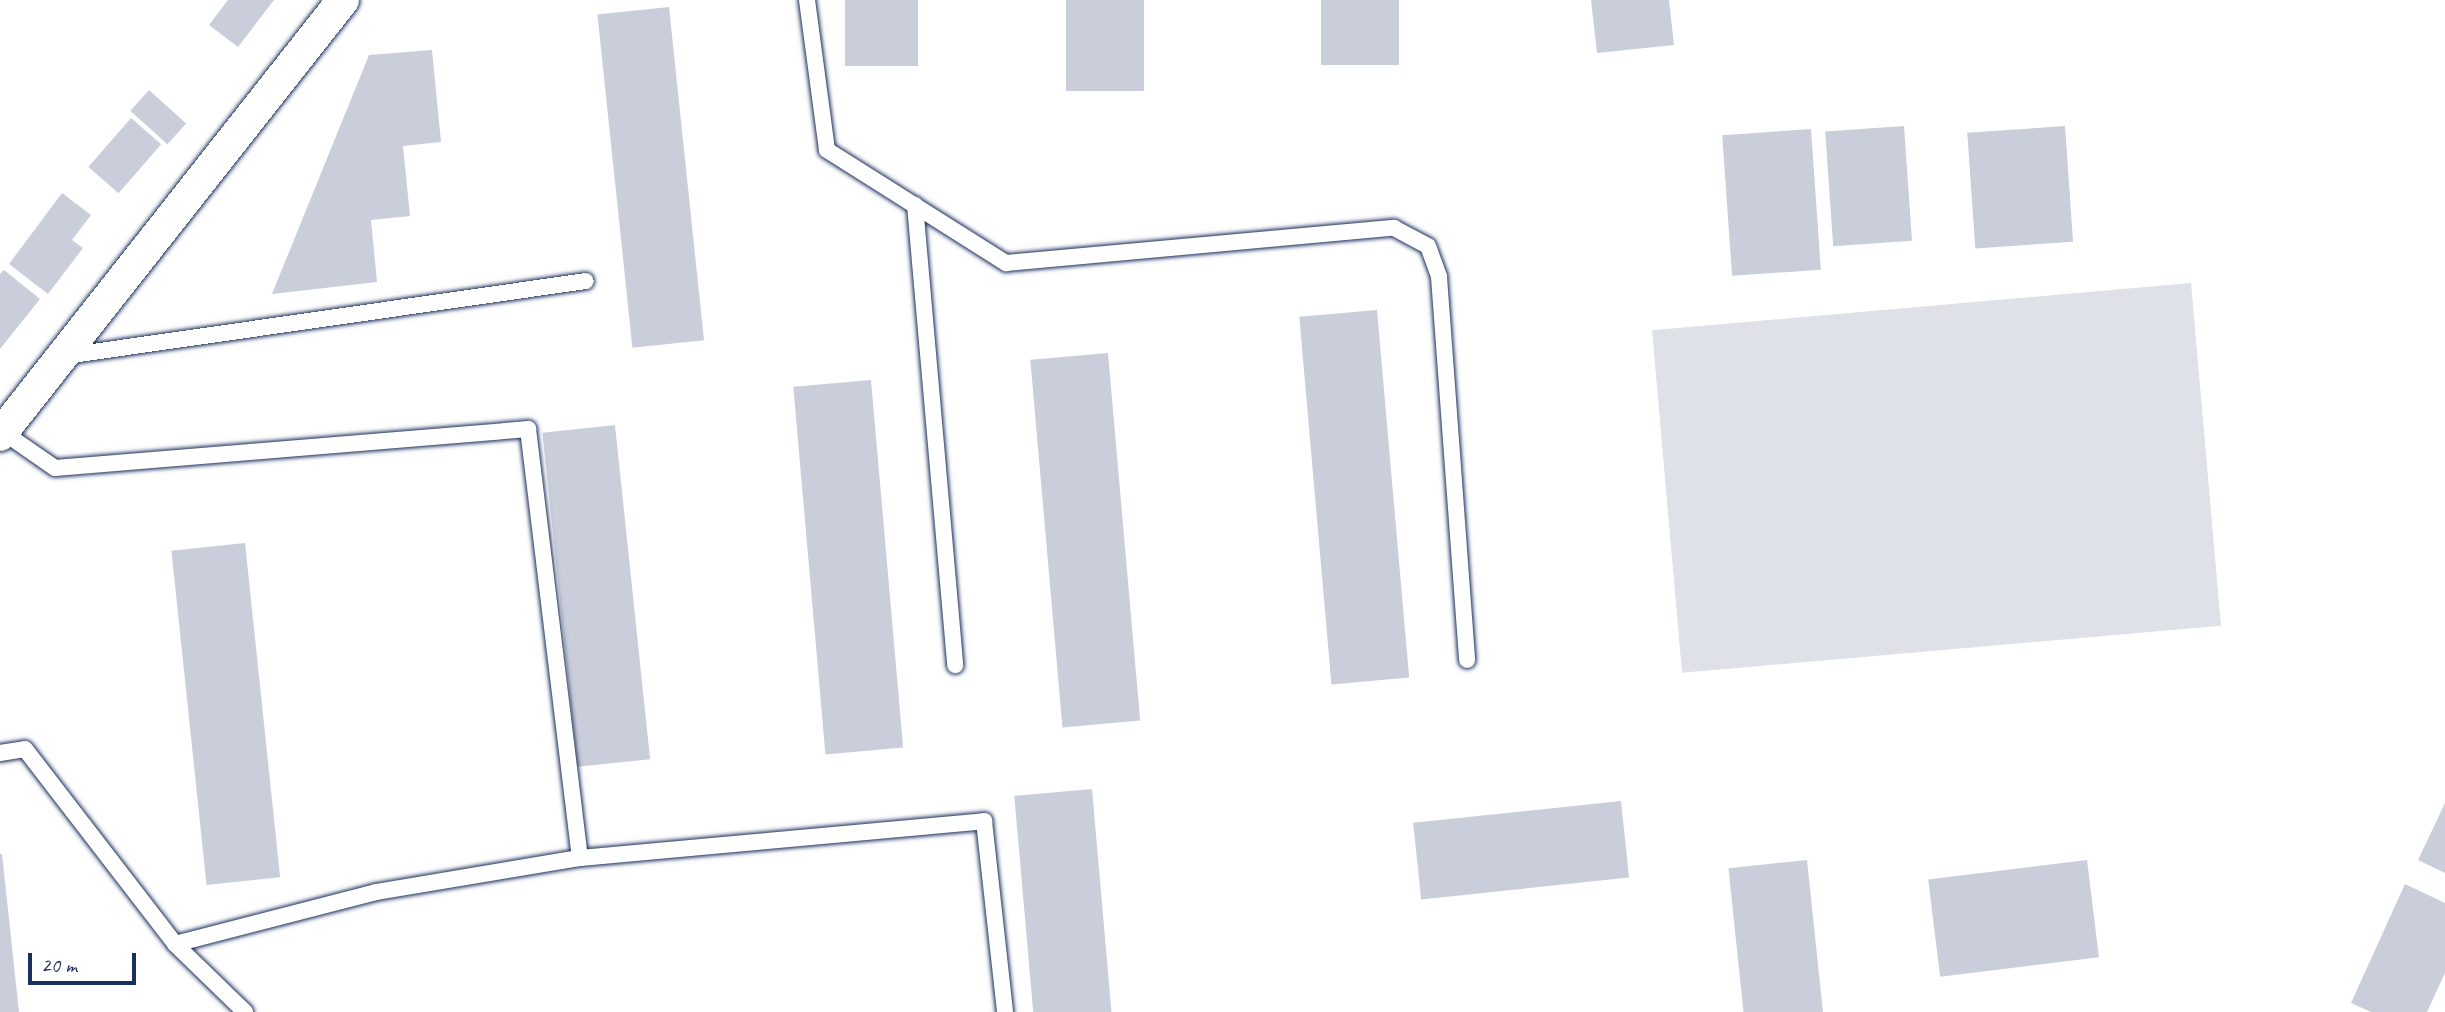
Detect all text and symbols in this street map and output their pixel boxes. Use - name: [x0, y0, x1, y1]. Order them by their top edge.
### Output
- scale bar: [32, 939, 140, 983]
- text: 20 m: [41, 952, 77, 978]

